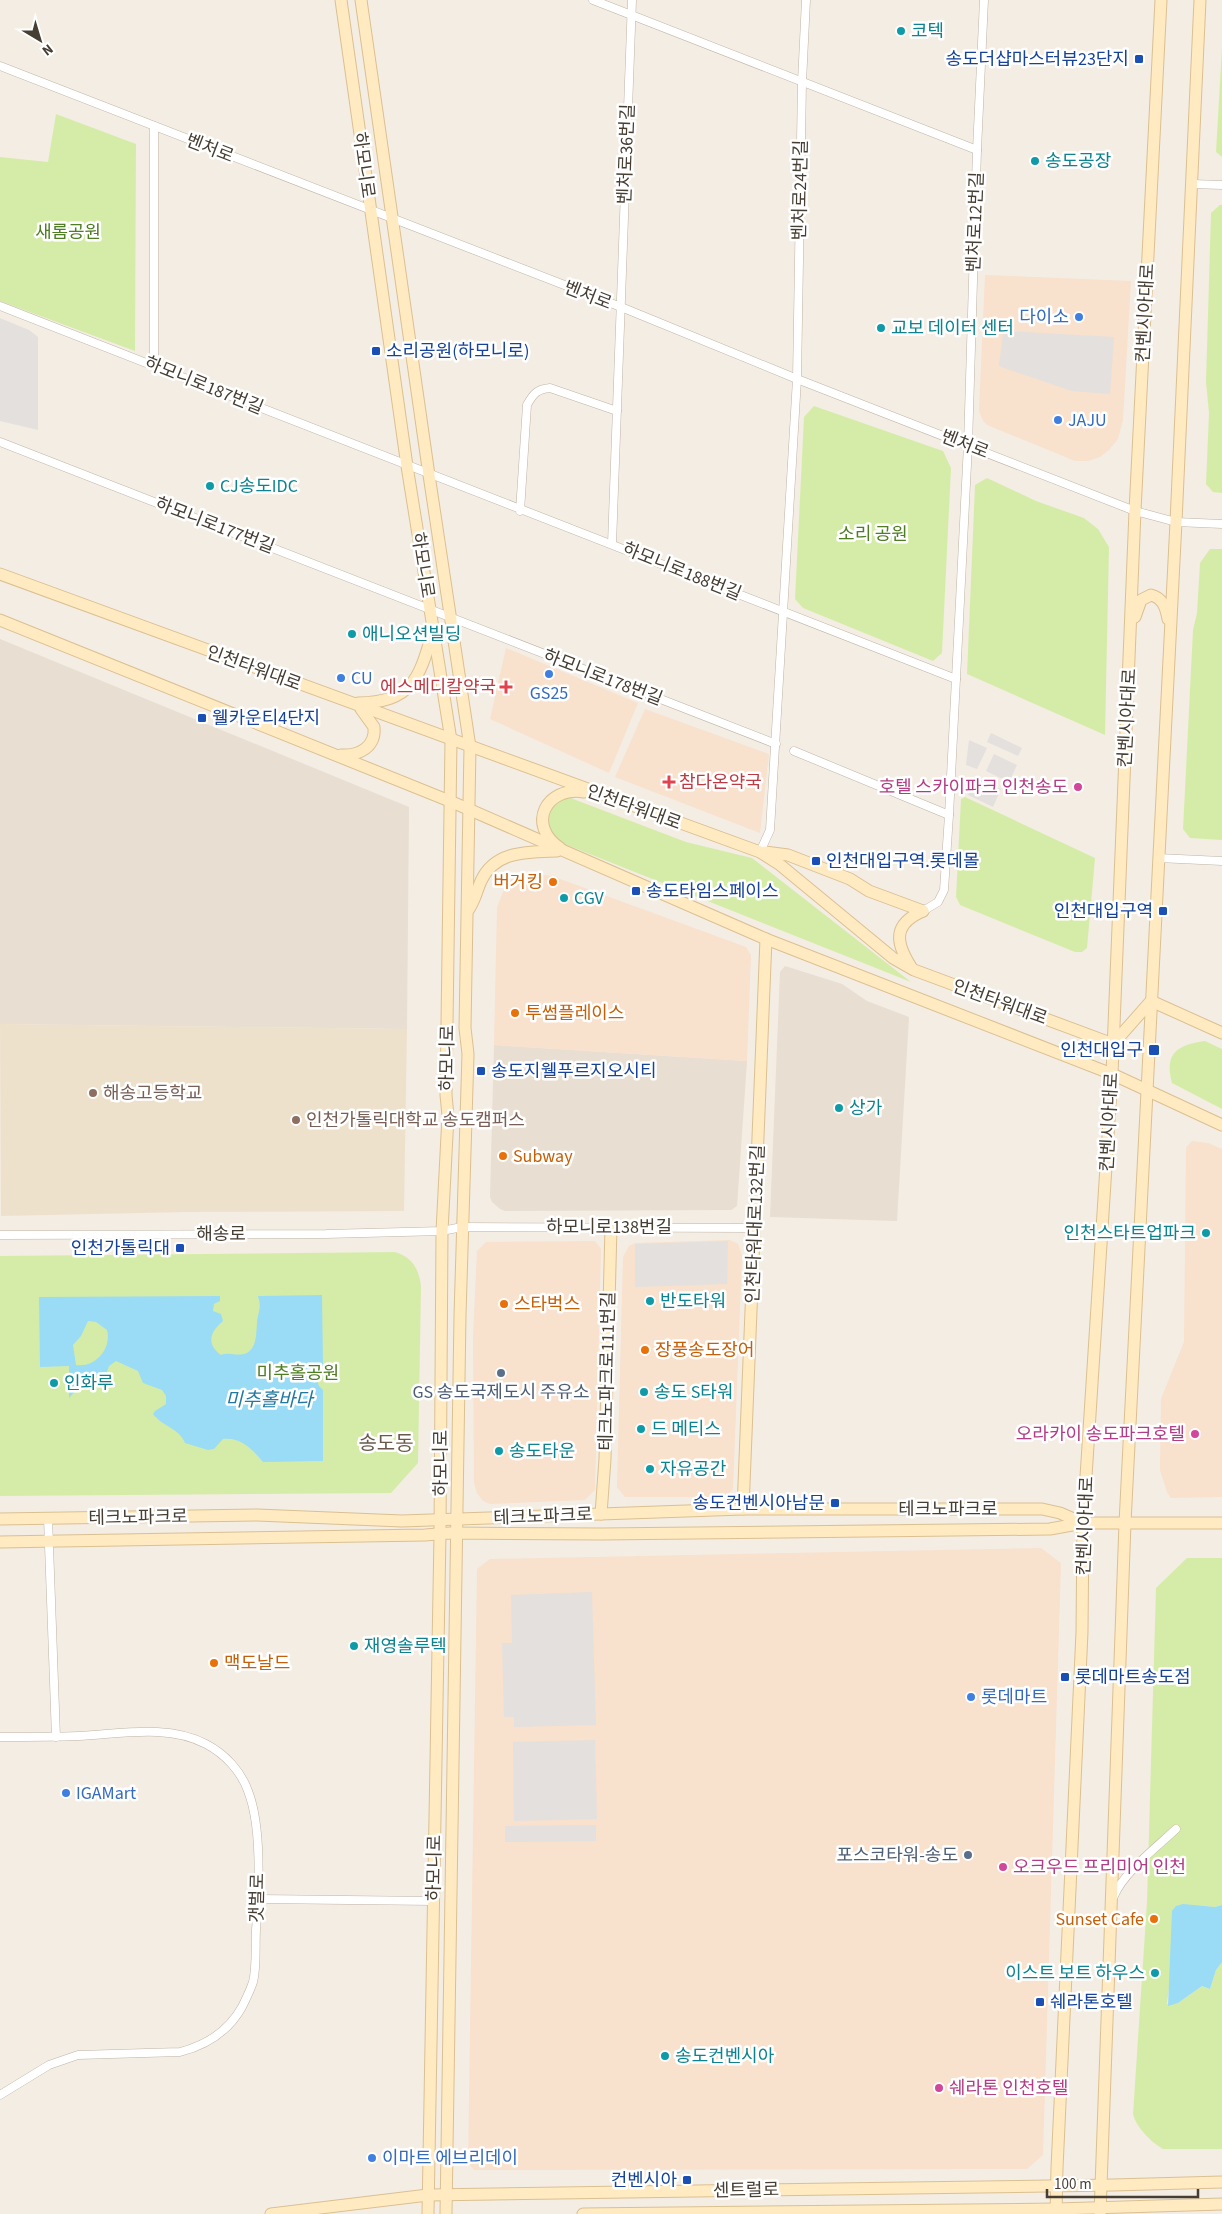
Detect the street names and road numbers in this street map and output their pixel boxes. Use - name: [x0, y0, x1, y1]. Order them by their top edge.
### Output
- street label: 벤처로36번길: [612, 103, 641, 205]
- street label: 벤처로: [182, 128, 237, 169]
- street label: 하모니로: [347, 131, 380, 200]
- street label: 벤처로24번길: [787, 139, 814, 241]
- street label: 벤처로12번길: [961, 171, 990, 273]
- street label: 컨벤시아대로: [1130, 263, 1161, 363]
- street label: 벤처로: [560, 275, 615, 316]
- street label: 하모니로187번길: [141, 350, 267, 421]
- street label: 벤처로: [937, 424, 992, 465]
- street label: 하모니로177번길: [151, 491, 278, 560]
- street label: 하모니로: [405, 530, 440, 600]
- street label: 하모니로188번길: [619, 536, 745, 607]
- street label: 인천타워대로: [203, 640, 305, 697]
- street label: 하모니로178번길: [539, 643, 666, 712]
- street label: 컨벤시아대로: [1112, 668, 1143, 768]
- street label: 인천타워대로: [583, 779, 685, 836]
- street label: 인천타워대로: [949, 974, 1051, 1031]
- street label: 하모니로: [434, 1025, 461, 1091]
- street label: 컨벤시아대로: [1094, 1072, 1125, 1172]
- street label: 인천타워대로132번길: [740, 1144, 771, 1304]
- street label: 하모니로138번길: [546, 1215, 672, 1240]
- street label: 해송로: [196, 1222, 246, 1247]
- street label: 테크노파크로111번길: [594, 1291, 621, 1451]
- street label: 하모니로: [429, 1430, 454, 1496]
- street label: 컨벤시아대로: [1071, 1476, 1100, 1576]
- street label: 테크노파크로: [898, 1497, 998, 1522]
- street label: 테크노파크로: [493, 1502, 593, 1531]
- street label: 테크노파크로: [88, 1504, 188, 1531]
- street label: 하모니로: [421, 1835, 448, 1901]
- street label: 갯벌로: [245, 1873, 270, 1923]
- street label: 센트럴로: [713, 2177, 779, 2204]

